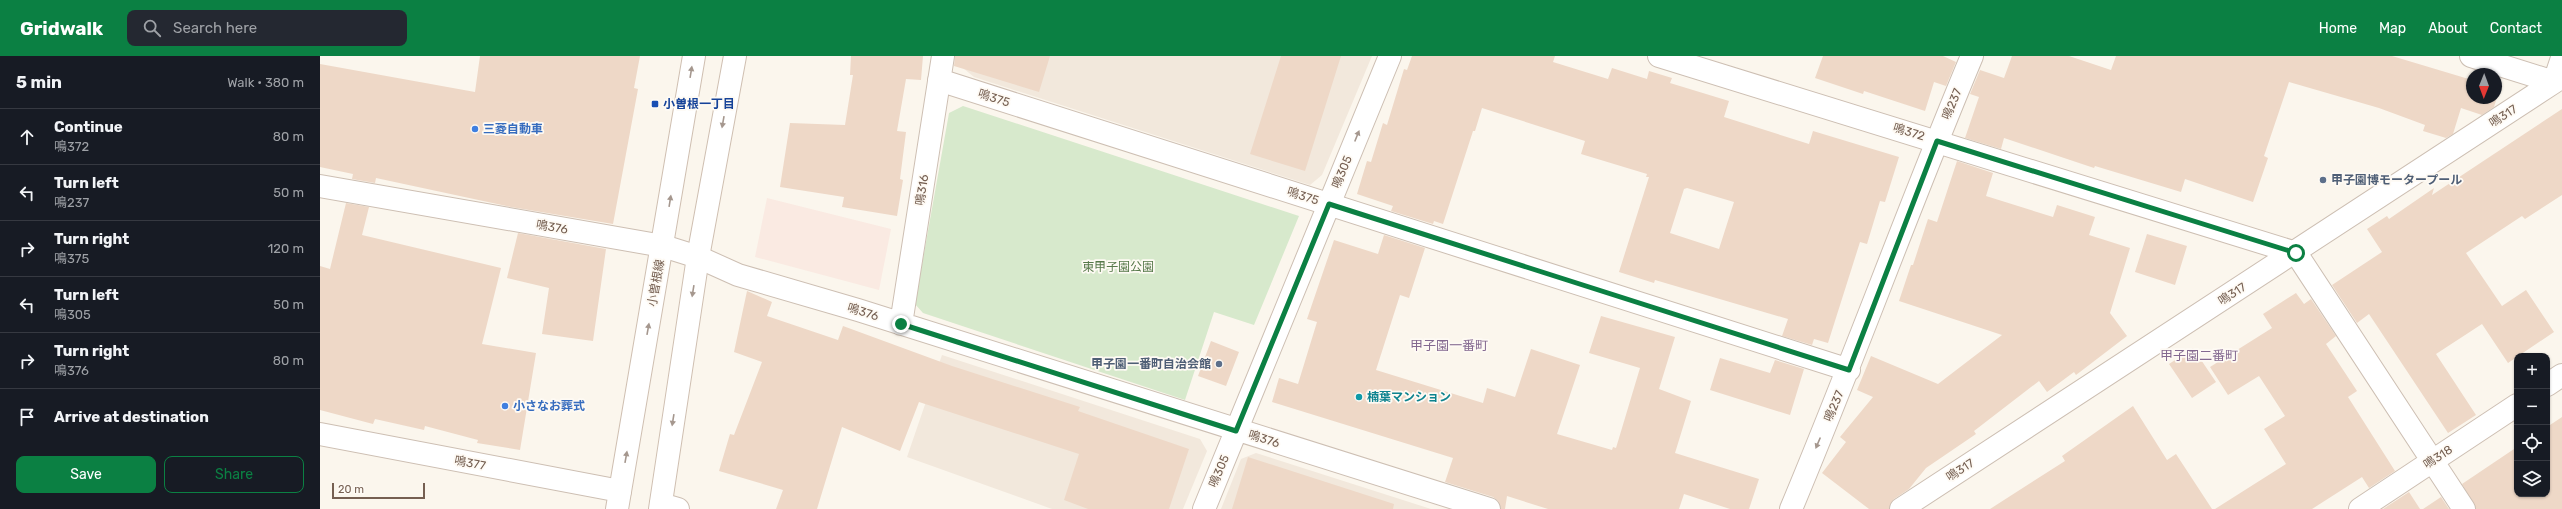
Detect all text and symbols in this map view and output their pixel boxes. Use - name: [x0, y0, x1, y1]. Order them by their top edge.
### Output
- search box: [127, 10, 407, 46]
- text: Gridwalk: [20, 17, 103, 40]
- icon: search: [141, 17, 163, 39]
- text: Search here: [173, 19, 257, 37]
- text: Home: [2319, 20, 2357, 37]
- text: Map: [2379, 20, 2406, 37]
- text: About: [2428, 20, 2468, 37]
- text: Contact: [2490, 20, 2542, 37]
- one-way arrow: [688, 66, 694, 78]
- north arrow: [2466, 68, 2502, 104]
- text: 5 min: [16, 72, 62, 92]
- text: Walk · 380 m: [227, 75, 304, 90]
- street label: 鳴375: [976, 86, 1012, 110]
- street label: 鳴237: [1939, 86, 1965, 122]
- place label: 小曽根一丁目: [663, 97, 735, 111]
- marker: 小曽根一丁目: [650, 99, 660, 109]
- street label: 鳴317: [2486, 102, 2520, 130]
- one-way arrow: [720, 116, 726, 128]
- text: Continue: [54, 118, 123, 136]
- street label: 鳴372: [1891, 121, 1927, 143]
- place label: 三菱自動車: [483, 122, 543, 136]
- marker: 三菱自動車: [470, 124, 480, 134]
- icon: ahead: [16, 126, 38, 148]
- text: 80 m: [273, 129, 304, 144]
- one-way arrow: [1354, 130, 1360, 142]
- text: 鳴372: [54, 139, 89, 154]
- street label: 鳴305: [1329, 154, 1355, 190]
- street label: 鳴316: [913, 173, 931, 207]
- place label: 甲子園博モータープール: [2331, 173, 2462, 187]
- text: Turn left: [54, 174, 119, 192]
- marker: 甲子園博モータープール: [2318, 175, 2328, 185]
- icon: left: [16, 182, 38, 204]
- street label: 鳴375: [1285, 184, 1321, 208]
- text: 50 m: [273, 185, 304, 200]
- text: 鳴237: [54, 195, 89, 210]
- one-way arrow: [667, 195, 673, 207]
- street label: 鳴376: [535, 217, 569, 237]
- text: Turn right: [54, 230, 129, 248]
- icon: right: [16, 238, 38, 260]
- text: 120 m: [268, 241, 304, 256]
- route start: [2287, 244, 2305, 262]
- text: 鳴375: [54, 251, 89, 266]
- street label: 小曽根線: [645, 258, 667, 308]
- park label: 東甲子園公園: [1082, 260, 1154, 274]
- street label: 鳴317: [2215, 280, 2249, 308]
- one-way arrow: [690, 285, 696, 297]
- text: Turn left: [54, 286, 119, 304]
- icon: left: [16, 294, 38, 316]
- text: 50 m: [273, 297, 304, 312]
- street label: 鳴376: [846, 301, 880, 323]
- text: 鳴305: [54, 307, 91, 322]
- route end: [892, 315, 910, 333]
- one-way arrow: [645, 323, 651, 335]
- district label: 甲子園一番町: [1410, 338, 1488, 353]
- text: Turn right: [54, 342, 129, 360]
- district label: 甲子園二番町: [2160, 348, 2238, 363]
- icon: right: [16, 350, 38, 372]
- text: 80 m: [273, 353, 304, 368]
- map controls: [2514, 353, 2550, 497]
- button: +: [2514, 353, 2550, 389]
- place label: 甲子園一番町自治会館: [1091, 357, 1211, 371]
- marker: 甲子園一番町自治会館: [1214, 359, 1224, 369]
- text: 鳴376: [54, 363, 89, 378]
- street label: 鳴237: [1821, 388, 1847, 424]
- button: −: [2514, 389, 2550, 425]
- place label: 楠葉マンション: [1367, 390, 1451, 404]
- marker: 楠葉マンション: [1354, 392, 1364, 402]
- place label: 小さなお葬式: [513, 399, 585, 413]
- marker: 小さなお葬式: [500, 401, 510, 411]
- icon: arrive: [16, 406, 38, 428]
- text: Arrive at destination: [54, 408, 209, 426]
- one-way arrow: [670, 414, 676, 426]
- button: locate: [2514, 425, 2550, 461]
- street label: 鳴376: [1247, 428, 1281, 450]
- one-way arrow: [1815, 438, 1821, 450]
- street label: 鳴318: [2421, 442, 2455, 472]
- one-way arrow: [623, 451, 629, 463]
- street label: 鳴377: [453, 453, 487, 473]
- street label: 鳴305: [1206, 453, 1232, 489]
- button: Save: [16, 456, 156, 493]
- button: Share: [164, 456, 304, 493]
- street label: 鳴317: [1943, 456, 1977, 484]
- button: layers: [2514, 461, 2550, 497]
- scale bar: [332, 481, 425, 500]
- text: 20 m: [338, 483, 364, 496]

